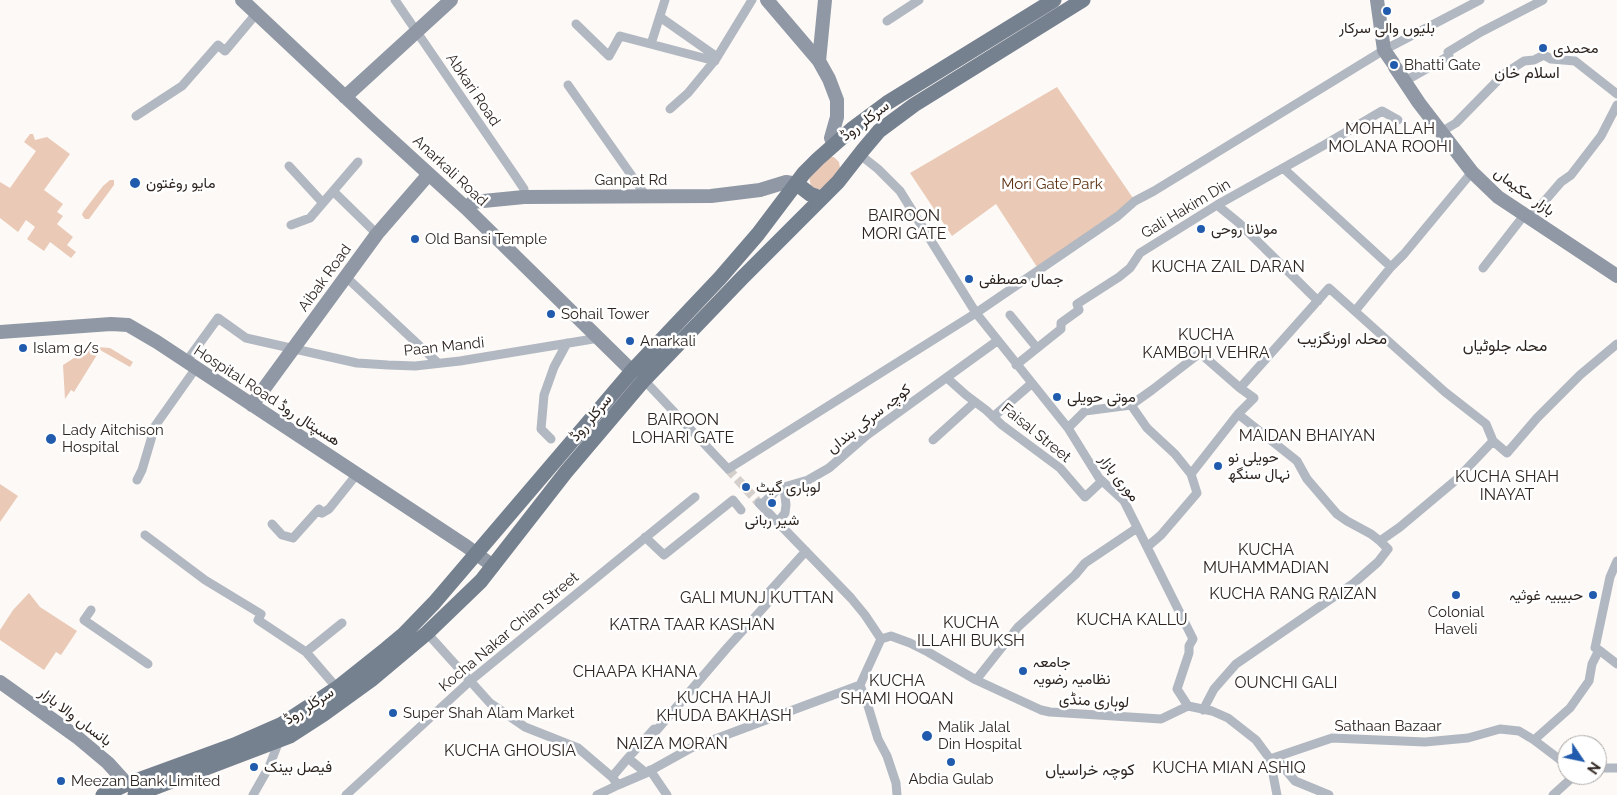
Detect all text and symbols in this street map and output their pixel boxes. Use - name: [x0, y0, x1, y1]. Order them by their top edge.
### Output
- marker: بلیوں والی سرکار: [1381, 5, 1393, 17]
- place label: بلیوں والی سرکار: [1339, 19, 1435, 37]
- place label: محمدی: [1553, 39, 1598, 57]
- marker: محمدی: [1537, 42, 1549, 54]
- street label: Abkari Road: [442, 50, 504, 130]
- place label: Bhatti Gate: [1404, 56, 1481, 74]
- marker: Bhatti Gate: [1388, 59, 1400, 71]
- district label: اسلام خان: [1494, 63, 1560, 83]
- street label: سرکلر روڈ: [837, 97, 893, 145]
- district label: MOHALLAH MOLANA ROOHI: [1321, 119, 1459, 157]
- street label: Anarkali Road: [409, 132, 491, 210]
- street label: بازار حکیماں: [1490, 164, 1558, 220]
- street label: Ganpat Rd: [595, 171, 667, 189]
- place label: مایو روغتون: [146, 174, 216, 192]
- park label: Mori Gate Park: [1001, 175, 1103, 193]
- street label: Gali Hakim Din: [1138, 175, 1234, 243]
- marker: مایو روغتون: [128, 176, 142, 190]
- district label: BAIROON MORI GATE: [856, 206, 952, 244]
- place label: مولانا روحی: [1211, 220, 1278, 238]
- marker: مولانا روحی: [1195, 223, 1207, 235]
- place label: Old Bansi Temple: [425, 230, 547, 248]
- marker: Old Bansi Temple: [409, 233, 421, 245]
- street label: Aibak Road: [295, 241, 355, 315]
- district label: KUCHA ZAIL DARAN: [1141, 257, 1315, 277]
- place label: جمال مصطفی: [979, 270, 1063, 288]
- marker: جمال مصطفی: [963, 273, 975, 285]
- place label: Sohail Tower: [561, 305, 649, 323]
- marker: Sohail Tower: [545, 308, 557, 320]
- district label: KUCHA KAMBOH VEHRA: [1135, 325, 1277, 363]
- district label: محلہ اورنگزیب: [1297, 329, 1387, 349]
- place label: Anarkali: [640, 332, 696, 350]
- street label: Paan Mandi: [403, 334, 485, 360]
- marker: Anarkali: [624, 335, 636, 347]
- district label: محلہ جلوٹیاں: [1463, 336, 1547, 356]
- place label: Islam g/s: [33, 339, 99, 357]
- marker: Islam g/s: [17, 342, 29, 354]
- street label: Hospital Road ھسپتال روڈ: [190, 342, 344, 450]
- street label: کوچہ سرکی بنداں: [823, 381, 915, 457]
- place label: موتی حویلی: [1067, 388, 1136, 406]
- street label: سرکلر روڈ: [566, 391, 616, 445]
- marker: موتی حویلی: [1051, 391, 1063, 403]
- street label: Faisal Street: [998, 400, 1074, 466]
- district label: BAIROON LOHARI GATE: [625, 410, 741, 448]
- place label: Lady Aitchison Hospital: [62, 421, 164, 456]
- district label: MAIDAN BHAIYAN: [1230, 426, 1384, 446]
- marker: Lady Aitchison Hospital: [44, 432, 58, 446]
- place label: حویلی نو نہال سنگھ: [1228, 448, 1290, 483]
- street label: موری بازار: [1095, 451, 1143, 505]
- marker: حویلی نو نہال سنگھ: [1212, 460, 1224, 472]
- district label: KUCHA SHAH INAYAT: [1449, 467, 1565, 505]
- place label: لوہاری گیٹ: [756, 478, 821, 496]
- marker: لوہاری گیٹ: [740, 481, 752, 493]
- marker: شیر ربانی: [766, 497, 778, 509]
- place label: شیر ربانی: [745, 511, 799, 529]
- district label: KUCHA MUHAMMADIAN: [1196, 540, 1336, 578]
- street label: Kocha Nakar Chian Street: [436, 568, 582, 696]
- district label: KUCHA RANG RAIZAN: [1199, 584, 1387, 604]
- place label: حبیبیہ غوثیہ: [1509, 586, 1583, 604]
- district label: GALI MUNJ KUTTAN: [670, 588, 844, 608]
- marker: Colonial Haveli: [1450, 589, 1462, 601]
- marker: حبیبیہ غوثیہ: [1587, 589, 1599, 601]
- place label: Colonial Haveli: [1428, 603, 1484, 638]
- district label: KUCHA KALLU: [1069, 610, 1195, 630]
- district label: KUCHA ILLAHI BUKSH: [910, 613, 1032, 651]
- district label: KATRA TAAR KASHAN: [599, 615, 785, 635]
- place label: جامعہ نظامیہ رضویہ: [1033, 653, 1110, 688]
- district label: CHAAPA KHANA: [565, 662, 705, 682]
- marker: جامعہ نظامیہ رضویہ: [1017, 665, 1029, 677]
- district label: KUCHA SHAMI HOQAN: [834, 671, 960, 709]
- district label: OUNCHI GALI: [1228, 673, 1344, 693]
- street label: سرکلر روڈ: [281, 683, 337, 729]
- street label: بانساں والا بازار: [35, 684, 115, 750]
- district label: KUCHA HAJI KHUDA BAKHASH: [648, 688, 800, 726]
- street label: لوہاری منڈی: [1058, 690, 1130, 712]
- place label: Super Shah Alam Market: [403, 704, 575, 722]
- marker: Super Shah Alam Market: [387, 707, 399, 719]
- street label: Sathaan Bazaar: [1334, 717, 1442, 735]
- place label: Malik Jalal Din Hospital: [938, 718, 1021, 753]
- marker: Malik Jalal Din Hospital: [920, 729, 934, 743]
- district label: NAIZA MORAN: [609, 734, 735, 754]
- north arrow: [1557, 735, 1607, 785]
- district label: KUCHA GHOUSIA: [436, 741, 584, 761]
- marker: Abdia Gulab: [945, 756, 957, 768]
- place label: فیصل بینک: [264, 758, 332, 776]
- district label: KUCHA MIAN ASHIQ: [1142, 758, 1316, 778]
- text: N: [1584, 759, 1603, 777]
- district label: کوچہ خراسیاں: [1045, 760, 1135, 780]
- marker: فیصل بینک: [248, 761, 260, 773]
- place label: Abdia Gulab: [908, 770, 994, 788]
- place label: Meezan Bank Limited: [71, 772, 220, 790]
- marker: Meezan Bank Limited: [55, 775, 67, 787]

